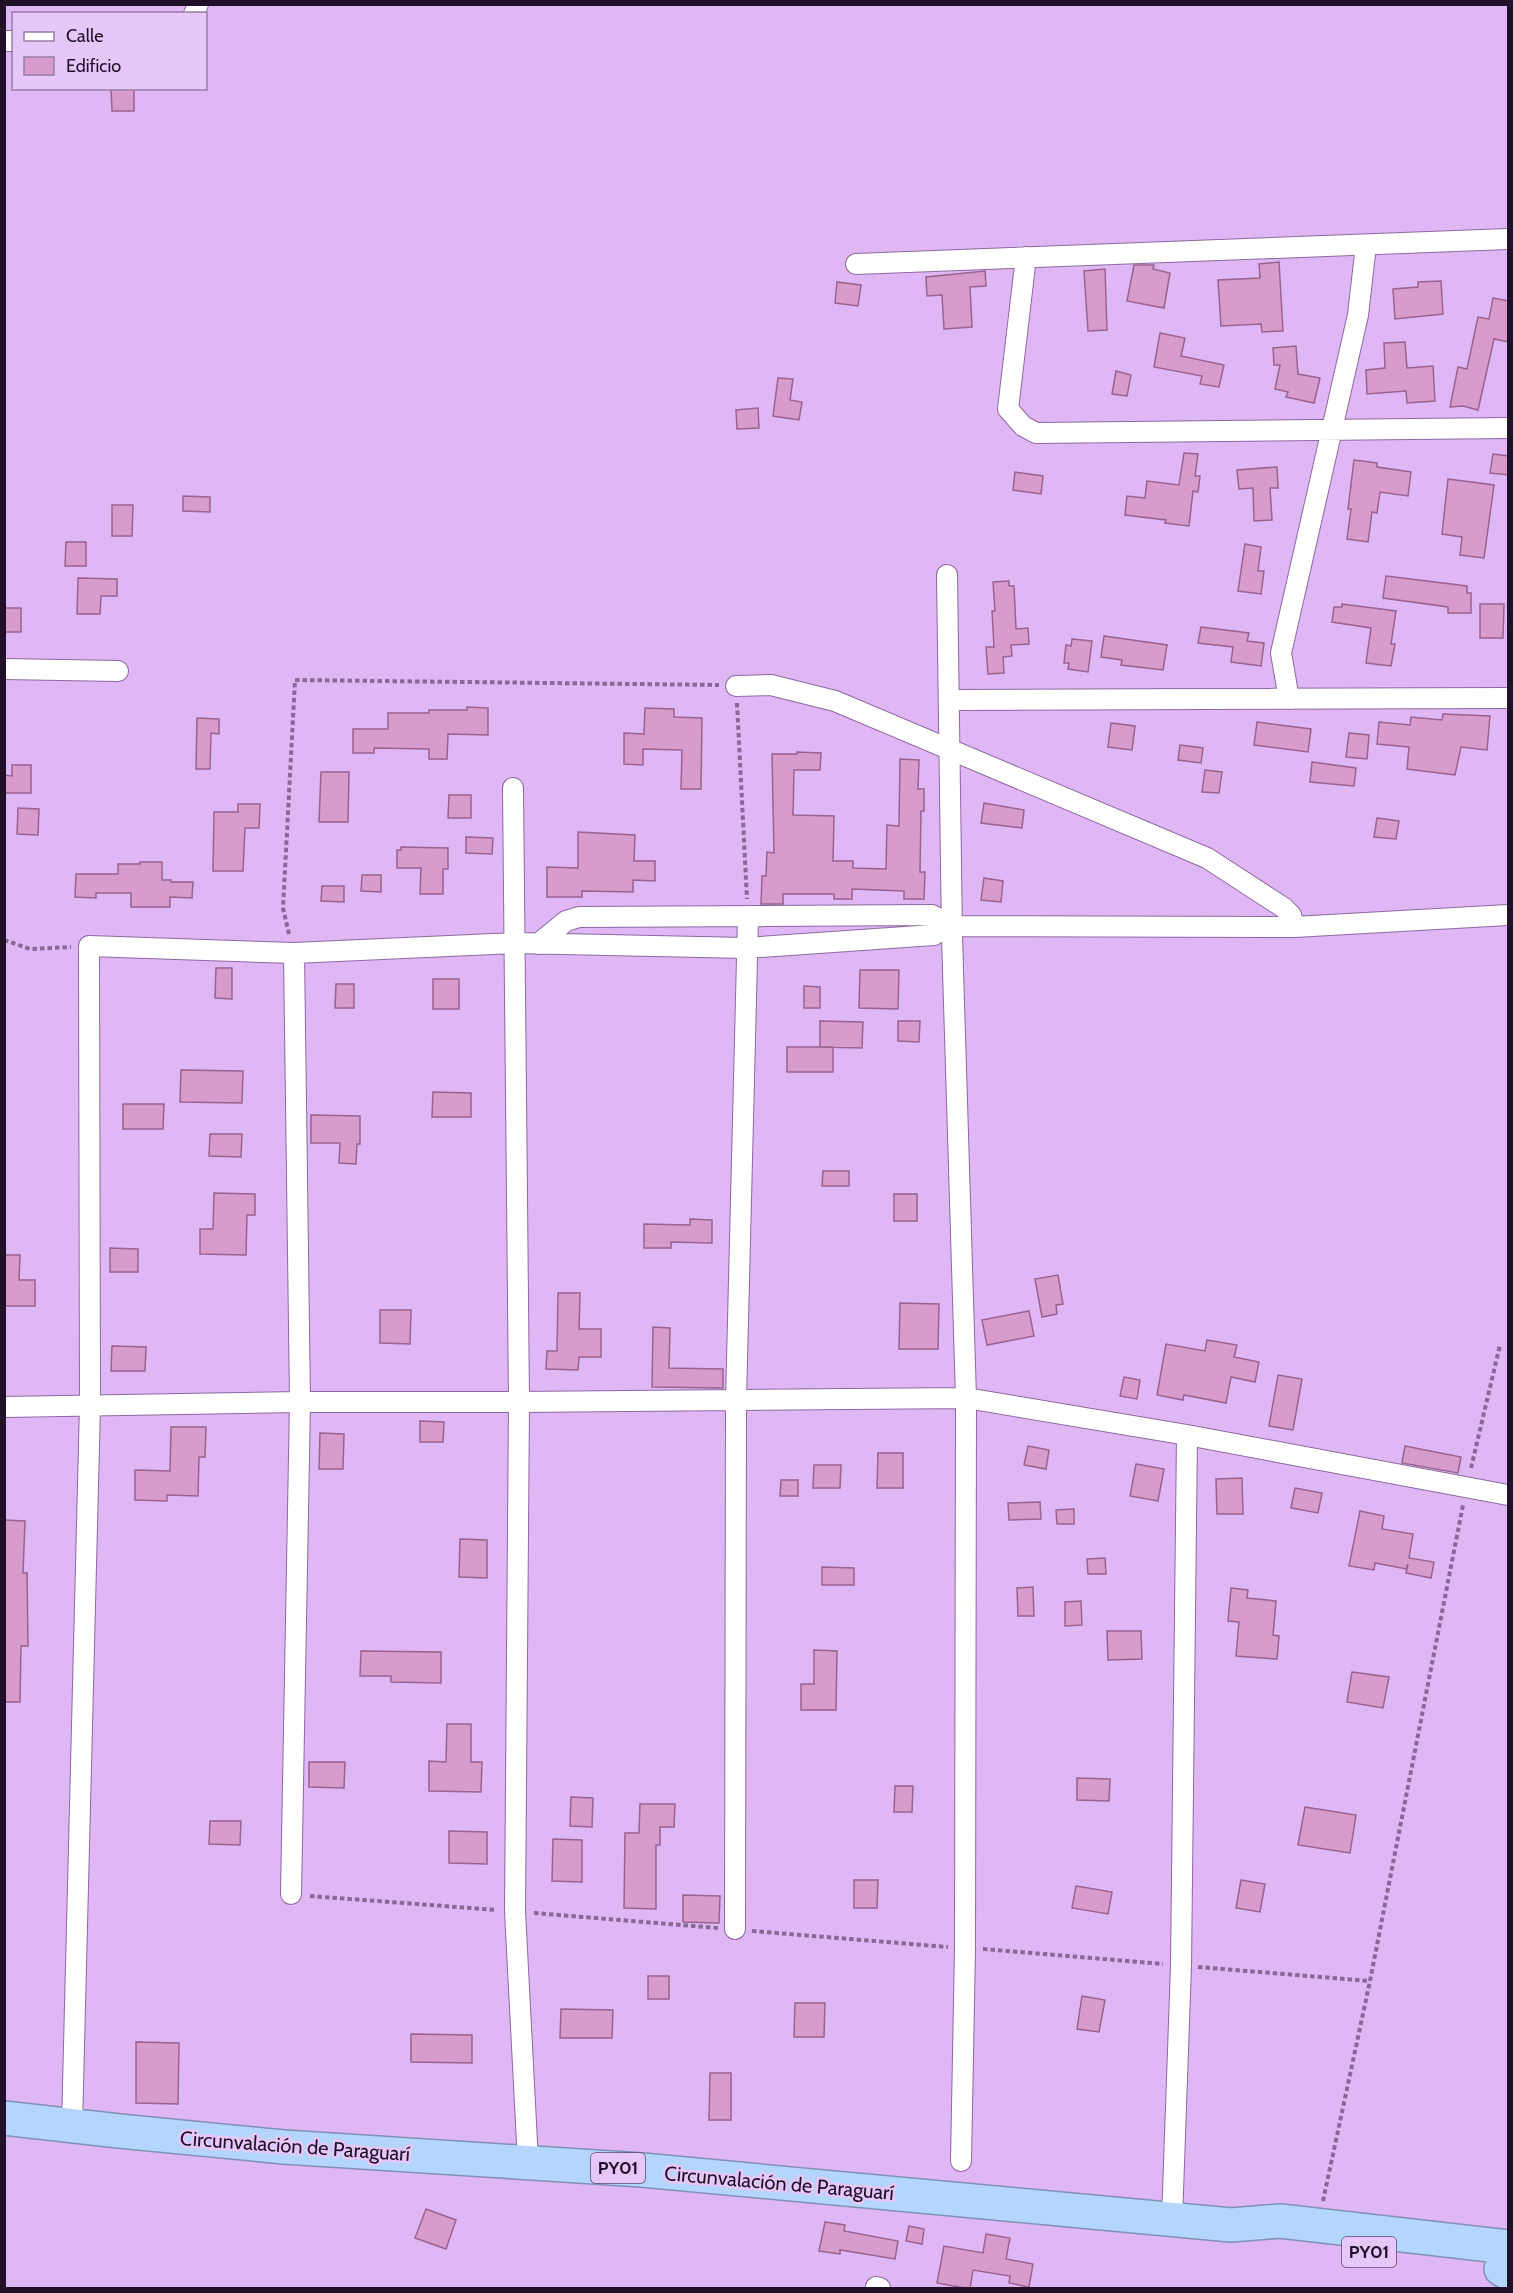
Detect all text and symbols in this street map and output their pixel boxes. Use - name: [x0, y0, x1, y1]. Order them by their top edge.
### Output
- legend: [12, 12, 207, 90]
- text: Calle: [66, 25, 103, 47]
- text: Edificio: [66, 55, 121, 77]
- street label: Circunvalación de Paraguarí: [179, 2126, 411, 2166]
- road number: PY01: [591, 2153, 645, 2183]
- street label: Circunvalación de Paraguarí: [663, 2161, 895, 2205]
- road number: PY01: [1342, 2237, 1396, 2267]

